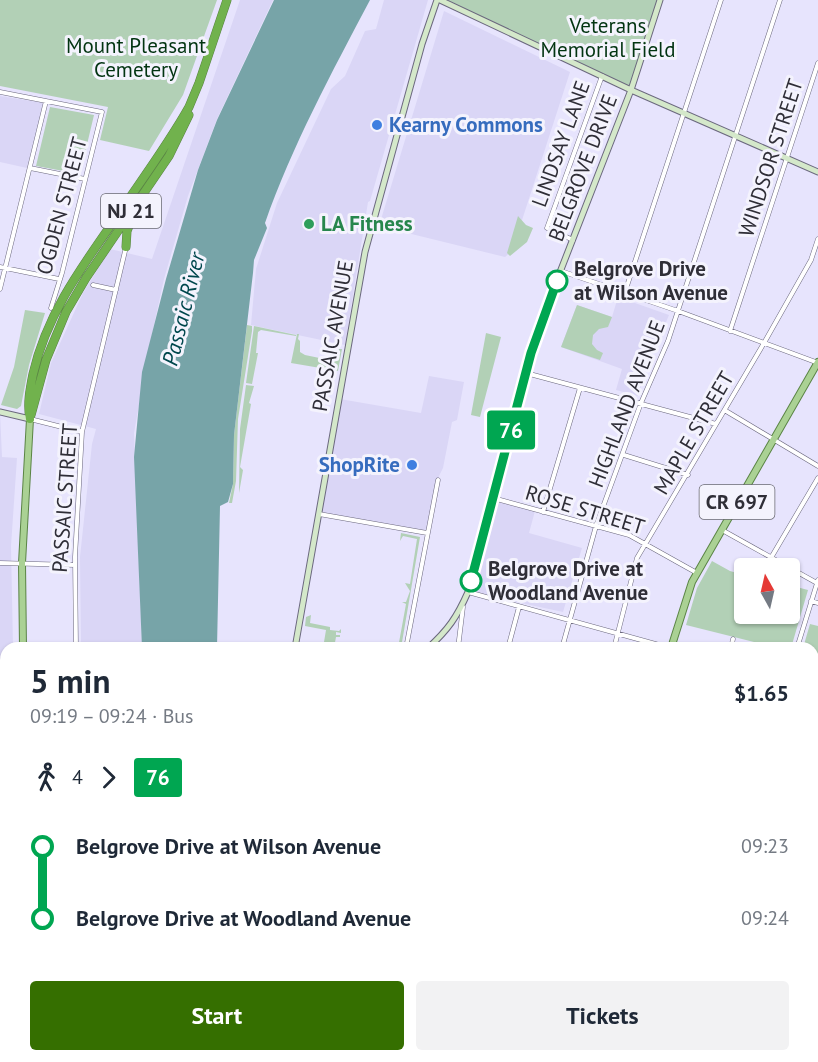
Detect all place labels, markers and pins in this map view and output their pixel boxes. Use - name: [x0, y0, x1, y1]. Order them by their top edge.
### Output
- place label: Kearny Commons: [389, 111, 543, 138]
- marker: Kearny Commons: [370, 118, 384, 132]
- place label: LA Fitness: [321, 210, 413, 237]
- marker: LA Fitness: [302, 217, 316, 231]
- place label: Belgrove Drive at Wilson Avenue: [574, 255, 728, 306]
- marker: Belgrove Drive at Wilson Avenue: [546, 270, 568, 292]
- place label: ShopRite: [319, 451, 400, 478]
- marker: ShopRite: [405, 458, 419, 472]
- place label: Belgrove Drive at Woodland Avenue: [488, 555, 648, 606]
- marker: Belgrove Drive at Woodland Avenue: [460, 570, 482, 592]

